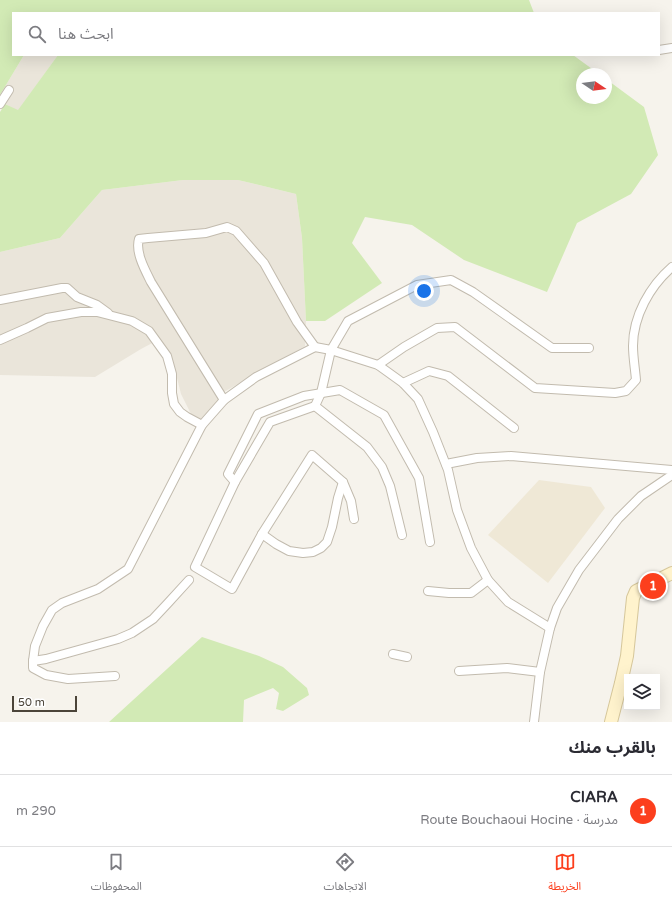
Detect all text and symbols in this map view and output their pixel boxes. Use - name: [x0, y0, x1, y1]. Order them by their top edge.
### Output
- search box: [12, 12, 660, 56]
- icon: search: [26, 23, 48, 45]
- text: ابحث هنا: [58, 25, 114, 43]
- north arrow: [576, 68, 612, 104]
- your location: [414, 281, 434, 301]
- pin: 1: [640, 571, 666, 601]
- map controls: [624, 674, 660, 710]
- button: layers: [624, 674, 660, 710]
- scale bar: [12, 694, 77, 713]
- text: 50 m: [18, 696, 45, 709]
- text: بالقرب منك: [569, 737, 656, 758]
- text: CIARA: [570, 788, 618, 806]
- text: 290 m: [16, 803, 56, 819]
- text: 1: [639, 803, 647, 819]
- text: مدرسة · Route Bouchaoui Hocine: [420, 812, 618, 828]
- tab: المحفوظات: [91, 851, 142, 898]
- tab: الاتجاهات: [324, 851, 367, 898]
- tab: الخريطة: [548, 851, 581, 898]

